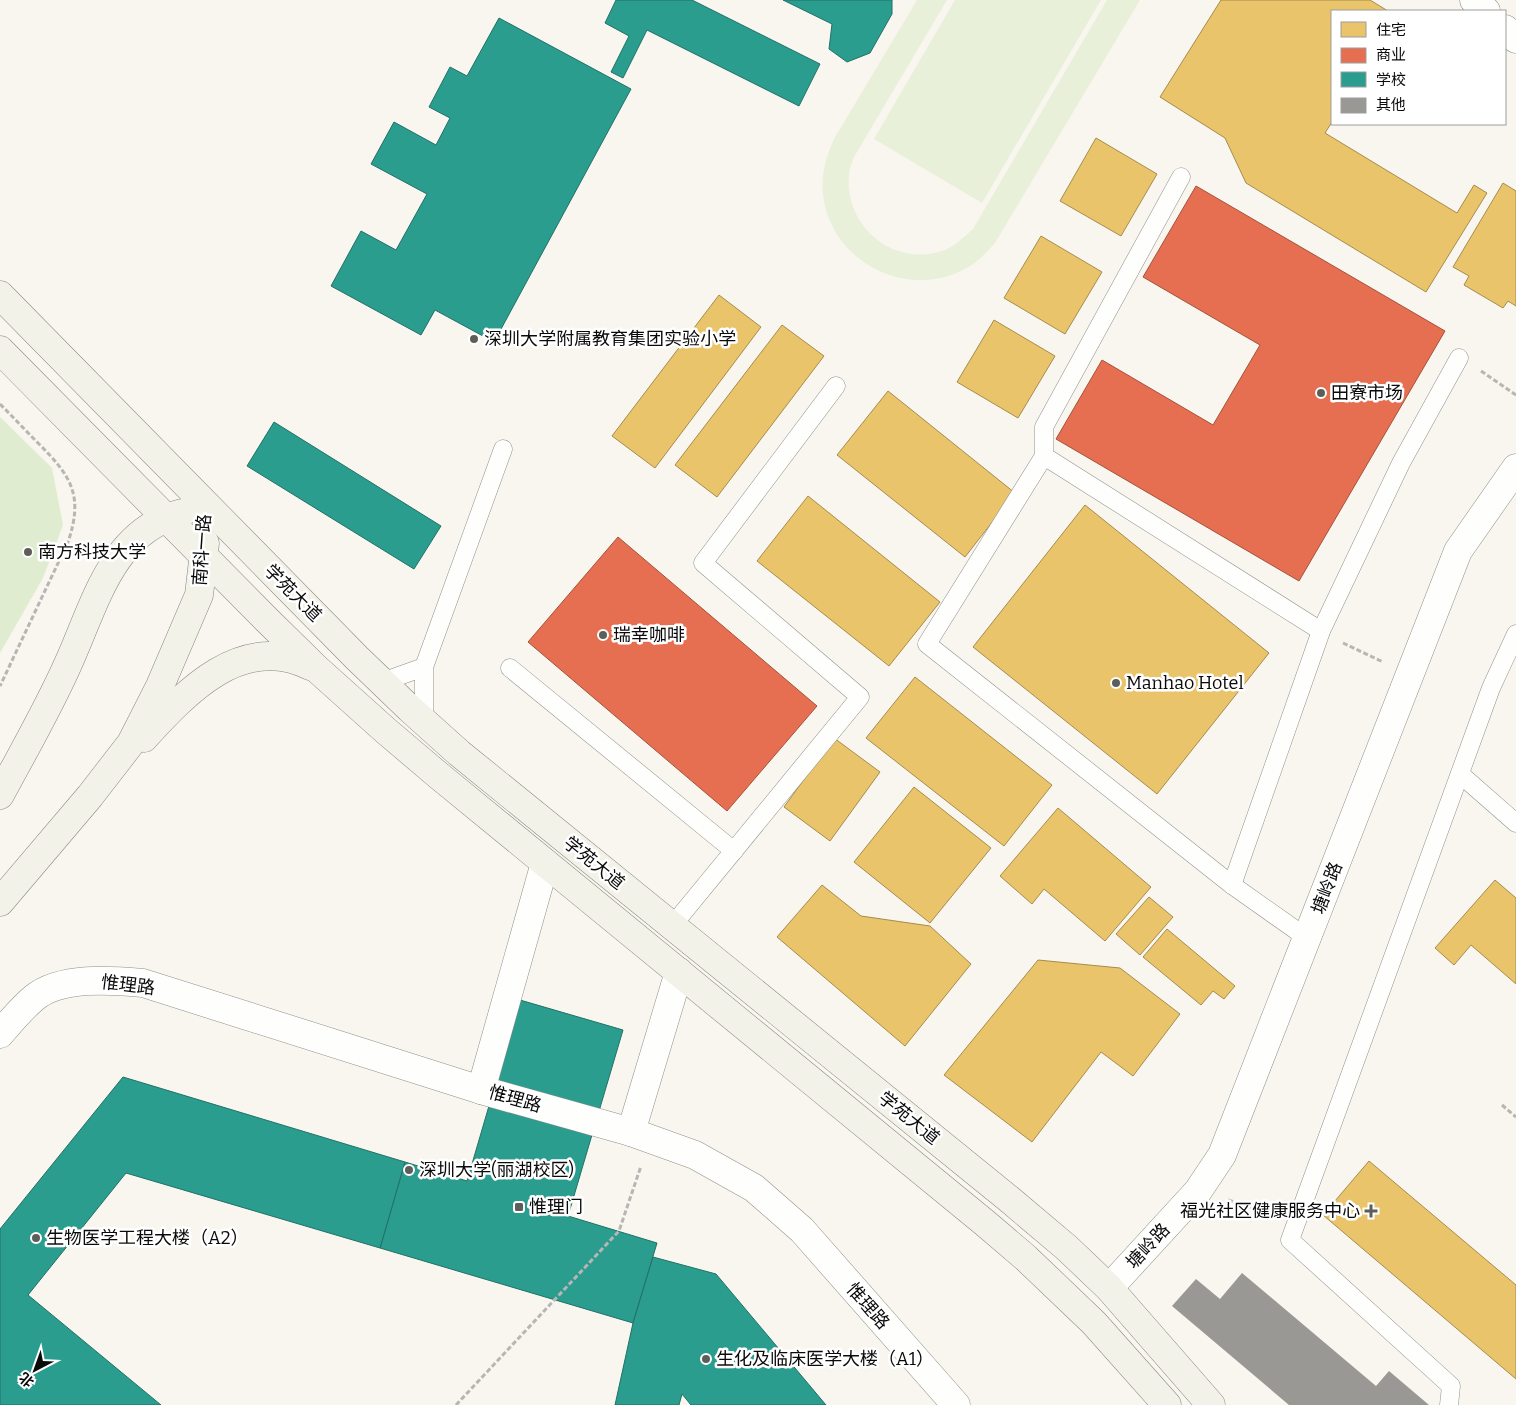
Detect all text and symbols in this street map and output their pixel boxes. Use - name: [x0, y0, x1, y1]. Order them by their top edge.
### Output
- legend: [1331, 10, 1506, 125]
- text: 住宅: [1376, 21, 1406, 39]
- text: 商业: [1376, 46, 1406, 64]
- text: 学校: [1376, 71, 1406, 89]
- text: 其他: [1376, 96, 1406, 114]
- place label: 深圳大学附属教育集团实验小学: [484, 328, 736, 350]
- marker: 深圳大学附属教育集团实验小学: [468, 333, 480, 345]
- place label: 田寮市场: [1331, 382, 1403, 404]
- marker: 田寮市场: [1315, 387, 1327, 399]
- street label: 南科一路: [189, 513, 215, 587]
- place label: 南方科技大学: [38, 541, 146, 563]
- marker: 南方科技大学: [22, 546, 34, 558]
- street label: 学苑大道: [260, 560, 326, 626]
- place label: 瑞幸咖啡: [613, 624, 685, 646]
- marker: 瑞幸咖啡: [597, 629, 609, 641]
- place label: Manhao Hotel: [1126, 672, 1244, 694]
- marker: Manhao Hotel: [1110, 677, 1122, 689]
- street label: 学苑大道: [559, 832, 629, 894]
- street label: 塘岭路: [1307, 859, 1347, 917]
- street label: 惟理路: [100, 971, 156, 999]
- street label: 惟理路: [486, 1081, 544, 1117]
- street label: 学苑大道: [874, 1087, 944, 1149]
- place label: 深圳大学(丽湖校区): [419, 1159, 574, 1181]
- marker: 深圳大学(丽湖校区): [403, 1164, 415, 1176]
- place label: 惟理门: [529, 1196, 583, 1218]
- place label: 福光社区健康服务中心: [1180, 1200, 1360, 1222]
- marker: 惟理门: [513, 1201, 525, 1213]
- marker: 福光社区健康服务中心: [1364, 1204, 1378, 1218]
- street label: 塘岭路: [1122, 1219, 1174, 1273]
- place label: 生物医学工程大楼（A2）: [46, 1227, 249, 1249]
- marker: 生物医学工程大楼（A2）: [30, 1232, 42, 1244]
- street label: 惟理路: [842, 1278, 894, 1334]
- north arrow: [10, 1345, 60, 1395]
- place label: 生化及临床医学大楼（A1）: [716, 1348, 934, 1370]
- marker: 生化及临床医学大楼（A1）: [700, 1353, 712, 1365]
- text: 北: [16, 1368, 38, 1390]

